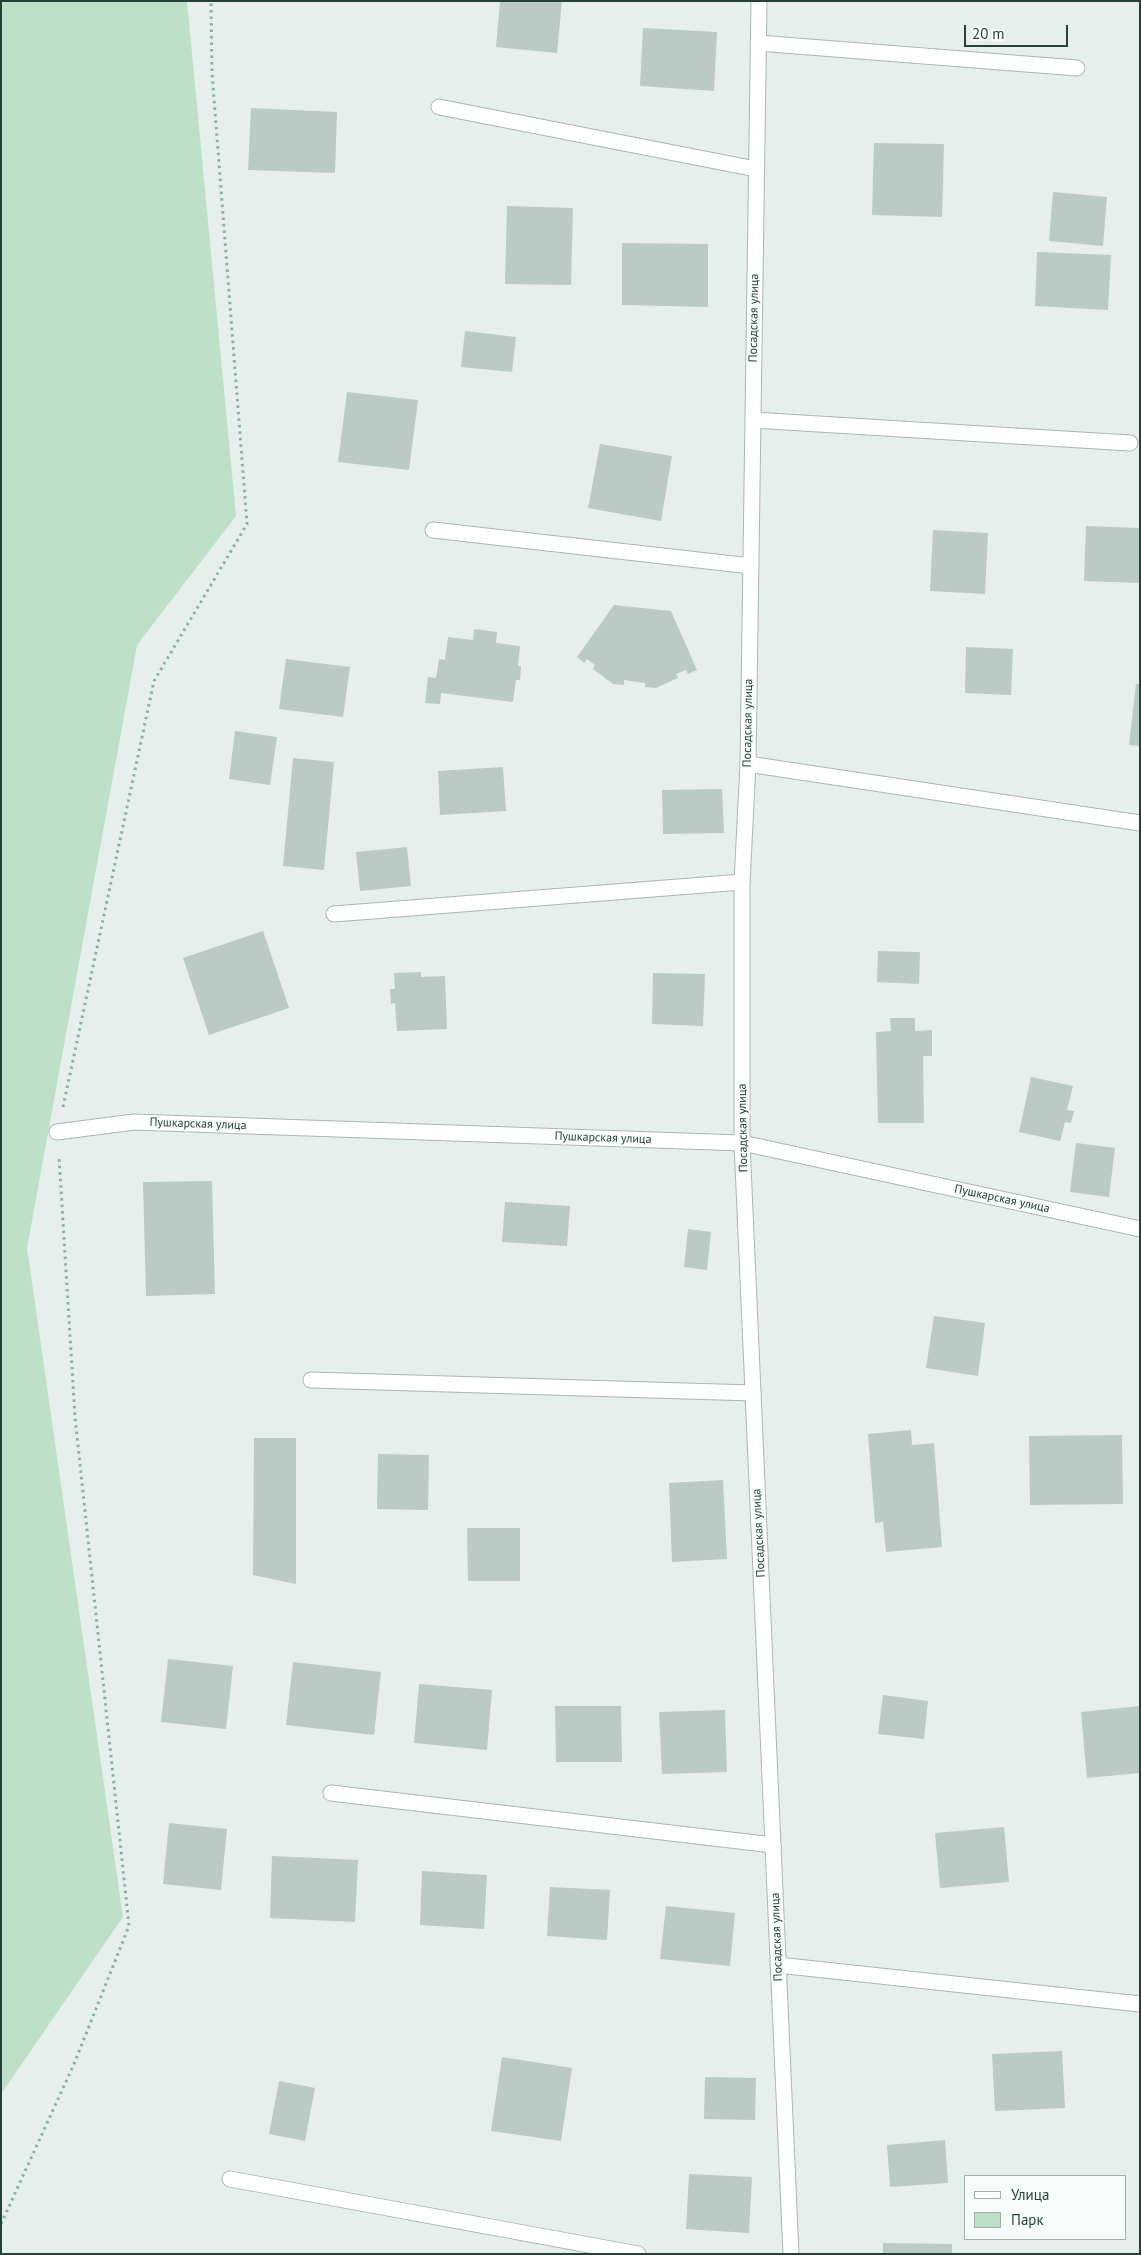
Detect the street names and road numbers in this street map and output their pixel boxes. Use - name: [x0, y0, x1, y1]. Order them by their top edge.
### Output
- street label: Посадская улица: [746, 274, 762, 362]
- street label: Посадская улица: [740, 679, 756, 767]
- street label: Посадская улица: [735, 1084, 751, 1172]
- street label: Пушкарская улица: [149, 1115, 247, 1133]
- street label: Пушкарская улица: [554, 1129, 652, 1147]
- street label: Пушкарская улица: [953, 1182, 1051, 1216]
- street label: Посадская улица: [749, 1488, 769, 1578]
- street label: Посадская улица: [768, 1892, 786, 1982]

